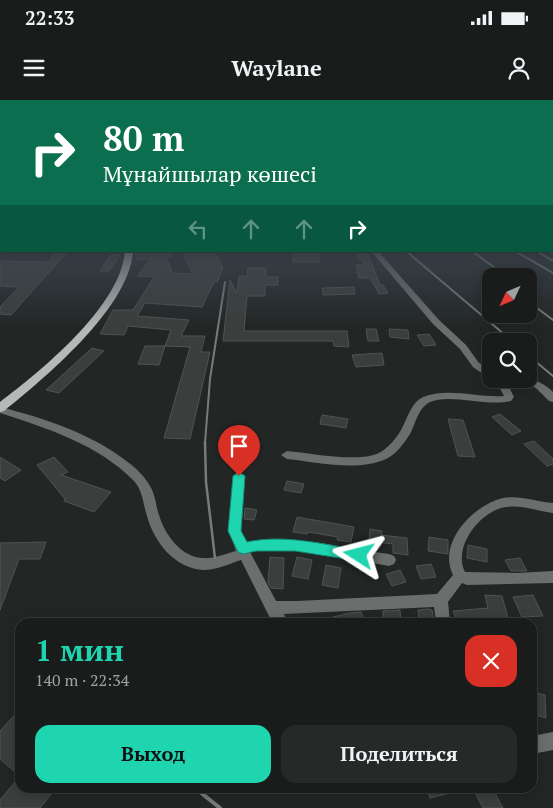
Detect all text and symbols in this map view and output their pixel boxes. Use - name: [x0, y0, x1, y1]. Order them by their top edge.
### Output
- text: 22:33: [25, 5, 74, 30]
- text: Waylane: [231, 53, 322, 82]
- icon: menu: [20, 54, 48, 82]
- icon: person: [505, 54, 533, 82]
- text: 80 m: [103, 115, 184, 161]
- icon: right: [20, 120, 85, 185]
- text: Мұнайшылар көшесі: [103, 159, 317, 188]
- icon: left: [184, 215, 212, 243]
- icon: ahead: [237, 215, 265, 243]
- icon: ahead: [290, 215, 318, 243]
- icon: right: [343, 215, 371, 243]
- north arrow: [482, 268, 538, 322]
- map controls: [482, 268, 537, 388]
- button: search: [482, 333, 537, 388]
- pin: [218, 425, 260, 476]
- icon: arrive: [225, 432, 253, 460]
- position arrow: [332, 528, 384, 580]
- text: 1 мин: [35, 630, 124, 670]
- button: close: [465, 635, 517, 687]
- text: 140 m · 22:34: [35, 669, 129, 691]
- button: Выход: [35, 725, 271, 783]
- button: Поделиться: [281, 725, 517, 783]

